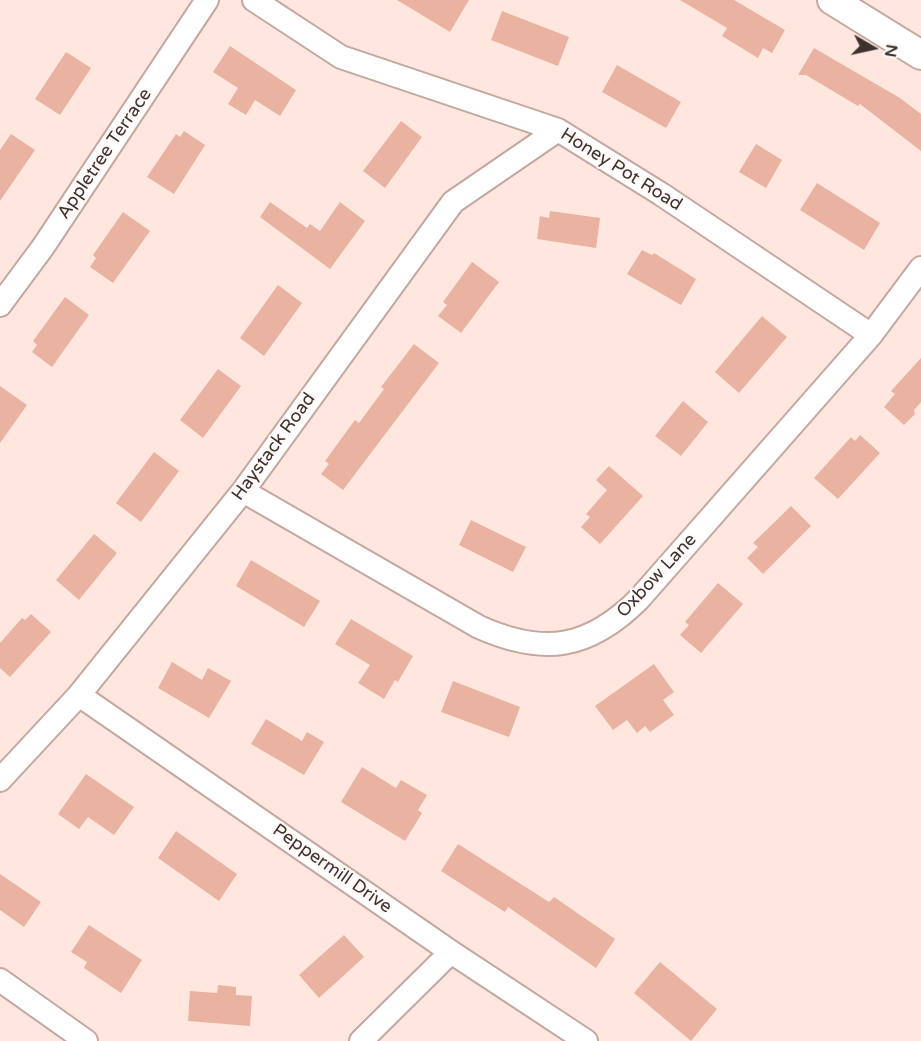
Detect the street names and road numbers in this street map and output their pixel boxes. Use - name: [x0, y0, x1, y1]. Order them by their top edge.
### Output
- street label: Appletree Terrace: [53, 85, 157, 223]
- street label: Honey Pot Road: [556, 124, 686, 216]
- street label: Haystack Road: [228, 389, 320, 505]
- street label: Oxbow Lane: [613, 530, 701, 622]
- street label: Peppermill Drive: [268, 820, 396, 918]

